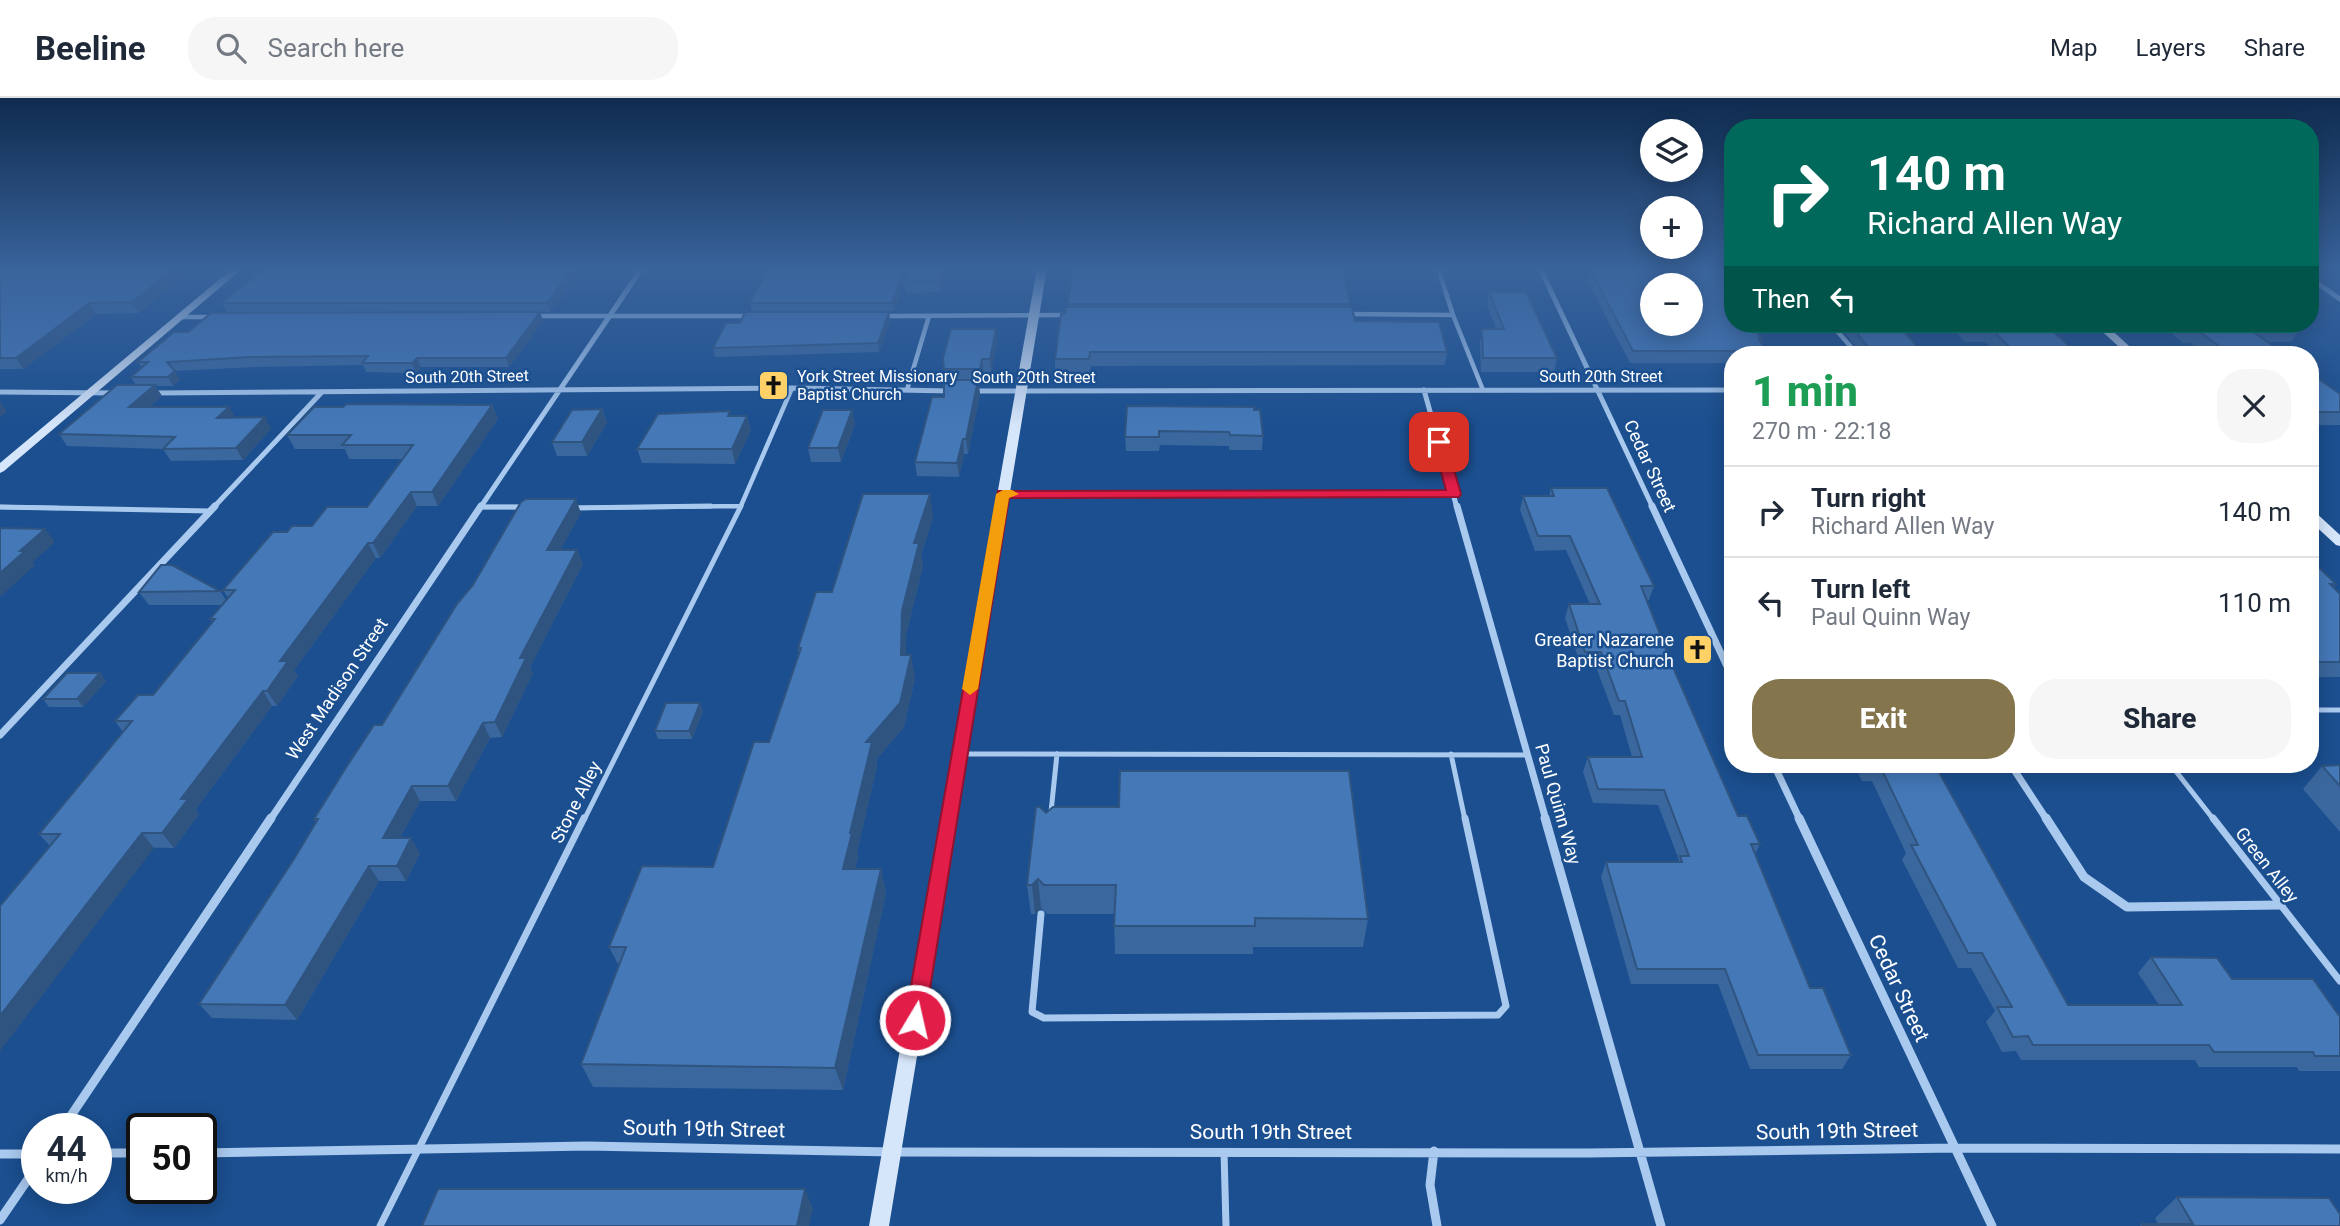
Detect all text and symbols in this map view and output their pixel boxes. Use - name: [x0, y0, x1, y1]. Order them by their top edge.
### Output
- search box: [188, 17, 678, 80]
- text: Beeline: [35, 29, 146, 68]
- icon: search: [212, 29, 250, 67]
- text: Search here: [268, 33, 404, 63]
- text: Map: [2050, 34, 2098, 62]
- text: Layers: [2136, 34, 2206, 62]
- text: Share: [2244, 34, 2305, 62]
- map controls: [1640, 119, 1703, 336]
- button: layers: [1640, 119, 1703, 182]
- text: 140 m: [1867, 145, 2006, 202]
- icon: right: [1752, 147, 1843, 238]
- button: +: [1640, 196, 1703, 259]
- text: Richard Allen Way: [1867, 204, 2122, 242]
- button: −: [1640, 273, 1703, 336]
- icon: left: [1824, 280, 1862, 318]
- text: Then: [1752, 284, 1810, 314]
- street label: South 20th Street: [405, 366, 529, 387]
- place label: York Street Missionary Baptist Church: [797, 367, 957, 404]
- street label: South 20th Street: [1539, 367, 1663, 386]
- text: 1 min: [1752, 367, 1858, 416]
- church icon: York Street Missionary Baptist Church: [757, 368, 791, 402]
- street label: South 20th Street: [972, 368, 1096, 387]
- button: close: [2217, 369, 2291, 443]
- pin: [1409, 412, 1469, 472]
- street label: Cedar Street: [1620, 416, 1681, 515]
- text: 270 m · 22:18: [1752, 418, 1891, 445]
- icon: arrive: [1420, 423, 1458, 461]
- text: Turn right: [1811, 483, 1926, 513]
- icon: right: [1752, 493, 1790, 531]
- text: 140 m: [2218, 497, 2291, 527]
- text: Richard Allen Way: [1811, 513, 1994, 540]
- text: Turn left: [1811, 574, 1910, 604]
- icon: left: [1752, 584, 1790, 622]
- text: 110 m: [2218, 588, 2291, 618]
- text: Paul Quinn Way: [1811, 604, 1970, 631]
- street label: West Madison Street: [281, 614, 392, 764]
- place label: Greater Nazarene Baptist Church: [1534, 629, 1674, 671]
- church icon: Greater Nazarene Baptist Church: [1680, 633, 1714, 667]
- button: Exit: [1752, 679, 2015, 759]
- button: Share: [2029, 679, 2291, 759]
- street label: Paul Quinn Way: [1531, 741, 1586, 867]
- street label: Stone Alley: [546, 757, 605, 846]
- street label: Green Alley: [2231, 823, 2304, 907]
- street label: Cedar Street: [1864, 930, 1934, 1046]
- position arrow: [878, 983, 952, 1057]
- speed limit sign: 50: [126, 1113, 217, 1204]
- street label: South 19th Street: [623, 1116, 785, 1142]
- street label: South 19th Street: [1756, 1118, 1918, 1144]
- street label: South 19th Street: [1190, 1120, 1352, 1144]
- text: 44: [46, 1129, 87, 1170]
- text: km/h: [45, 1165, 88, 1186]

